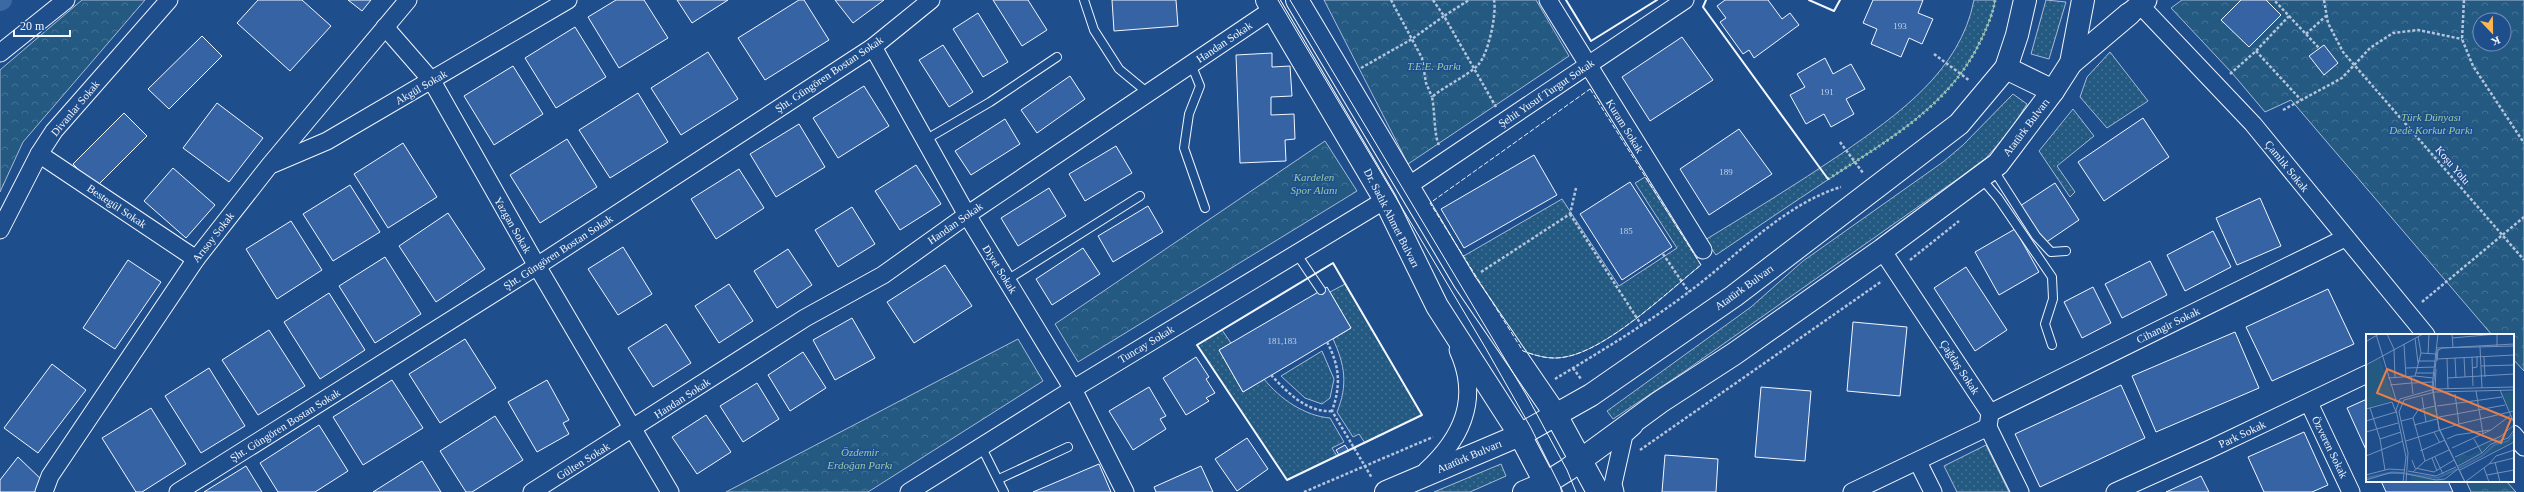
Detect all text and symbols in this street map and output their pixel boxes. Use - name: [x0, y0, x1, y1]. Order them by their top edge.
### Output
- scale bar: [14, 12, 70, 38]
- north arrow: [2472, 12, 2512, 52]
- text: 20 m: [20, 19, 45, 33]
- street label: Handan Sokak: [1194, 19, 1254, 65]
- house number: 193: [1893, 21, 1907, 31]
- street label: Şht. Güngören Bostan Sokak: [773, 33, 886, 115]
- text: K: [2489, 34, 2502, 49]
- street label: Şehit Yusuf Turgut Sokak: [1496, 56, 1597, 130]
- park label: T.E.E. Parkı: [1407, 60, 1461, 72]
- street label: Akgül Sokak: [393, 67, 449, 107]
- street label: Divanlar Sokak: [48, 77, 102, 138]
- house number: 191: [1820, 87, 1834, 97]
- street label: Atatürk Bulvarı: [2000, 96, 2052, 158]
- street label: Kuram Sokak: [1604, 97, 1646, 155]
- park label: Türk Dünyası Dede Korkut Parkı: [2388, 111, 2473, 136]
- street label: Çamlık Sokak: [2263, 138, 2312, 195]
- street label: Koşu Yolu: [2433, 144, 2473, 187]
- street label: Dr. Sadık Ahmet Bulvarı: [1362, 167, 1422, 269]
- house number: 189: [1719, 167, 1733, 177]
- park label: Kardelen Spor Alanı: [1290, 171, 1338, 196]
- street label: Bestegül Sokak: [85, 182, 149, 230]
- street label: Yazgan Sokak: [492, 195, 534, 256]
- street label: Handan Sokak: [925, 199, 985, 246]
- street label: Arısoy Sokak: [190, 209, 237, 264]
- street label: Şht. Güngören Bostan Sokak: [501, 212, 615, 292]
- house number: 185: [1619, 226, 1633, 236]
- street label: Diyet Sokak: [980, 243, 1020, 296]
- street label: Atatürk Bulvarı: [1712, 262, 1776, 312]
- street label: Cihangir Sokak: [2134, 304, 2202, 345]
- street label: Tuncay Sokak: [1116, 322, 1176, 365]
- inset map: [2366, 334, 2514, 482]
- house number: 181,183: [1267, 336, 1297, 346]
- street label: Çağdaş Sokak: [1938, 337, 1982, 397]
- street label: Handan Sokak: [652, 375, 713, 421]
- street label: Şht. Güngören Bostan Sokak: [228, 386, 343, 464]
- street label: Özveren Sokak: [2310, 414, 2350, 480]
- street label: Park Sokak: [2217, 418, 2268, 450]
- street label: Atatürk Bulvarı: [1435, 437, 1503, 475]
- street label: Gülten Sokak: [554, 440, 612, 482]
- park label: Özdemir Erdoğan Parkı: [826, 446, 893, 471]

